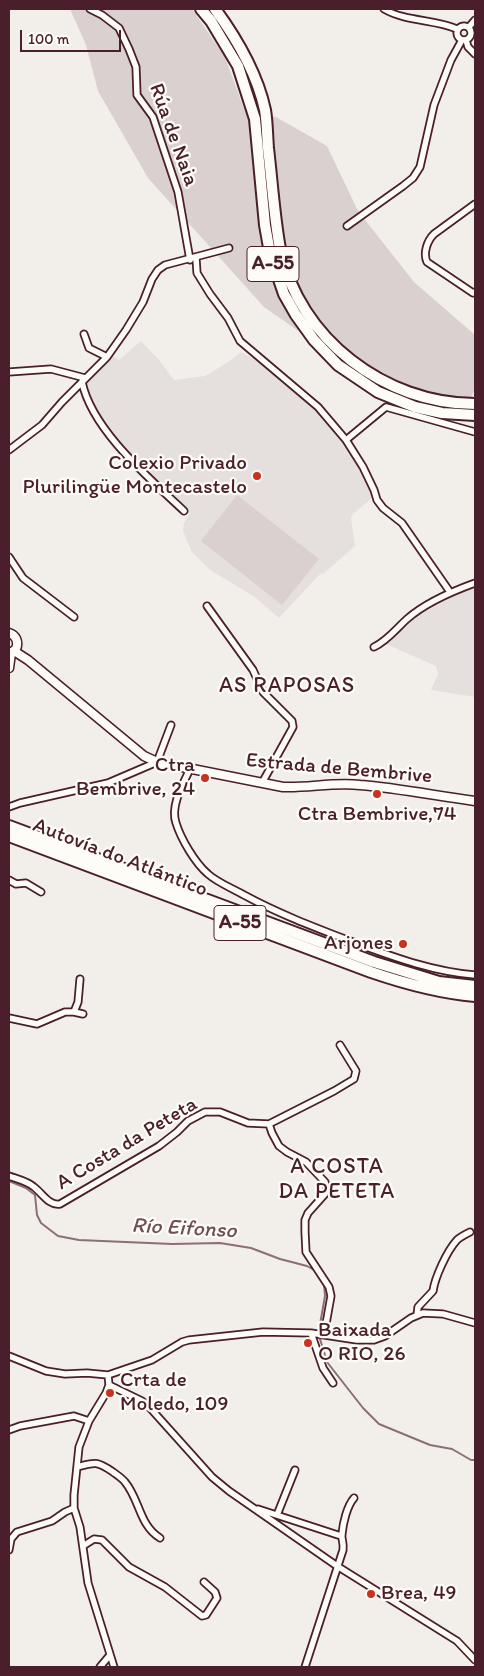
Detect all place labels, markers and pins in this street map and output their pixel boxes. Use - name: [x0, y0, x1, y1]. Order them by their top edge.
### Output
- place label: Colexio Privado Plurilingüe Montecastelo: [22, 451, 247, 501]
- marker: Colexio Privado Plurilingüe Montecastelo: [251, 470, 263, 482]
- place label: Ctra Bembrive, 24: [76, 753, 195, 803]
- marker: Ctra Bembrive, 24: [199, 772, 211, 784]
- marker: Ctra Bembrive,74: [371, 788, 383, 800]
- place label: Ctra Bembrive,74: [298, 802, 456, 828]
- place label: Arjones: [324, 931, 393, 957]
- marker: Arjones: [397, 938, 409, 950]
- place label: Baixada O RIO, 26: [318, 1318, 405, 1368]
- marker: Baixada O RIO, 26: [302, 1337, 314, 1349]
- place label: Crta de Moledo, 109: [120, 1368, 228, 1418]
- marker: Crta de Moledo, 109: [104, 1387, 116, 1399]
- place label: Brea, 49: [381, 1581, 457, 1607]
- marker: Brea, 49: [365, 1588, 377, 1600]

